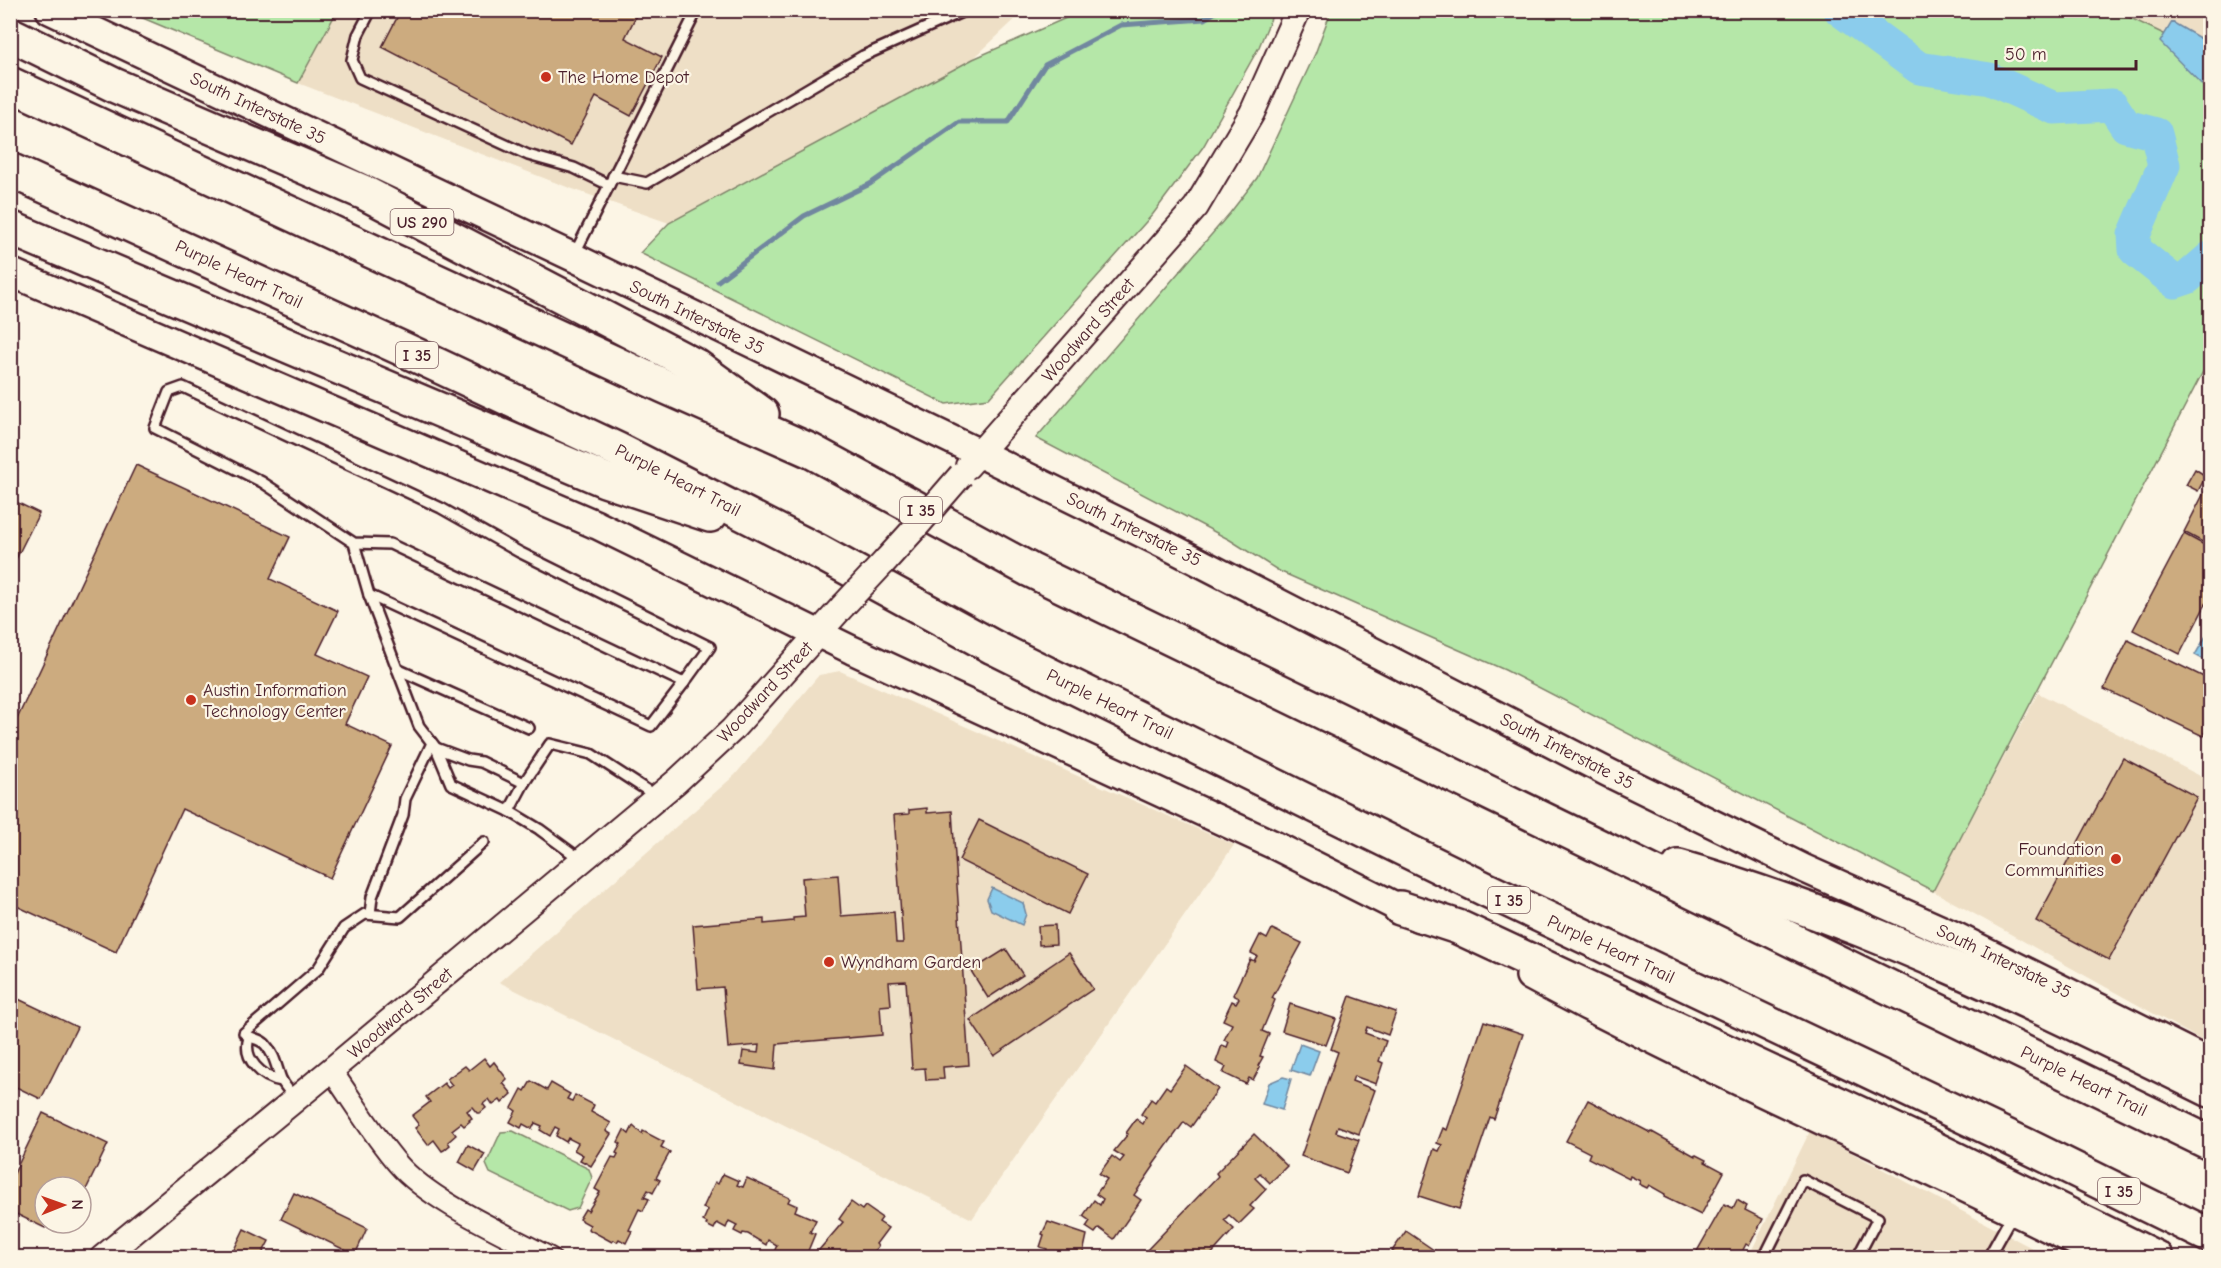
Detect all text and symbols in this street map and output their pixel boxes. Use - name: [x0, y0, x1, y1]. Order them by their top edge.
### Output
- scale bar: [1996, 33, 2136, 71]
- text: 50 m: [2005, 44, 2047, 65]
- place label: The Home Depot: [558, 67, 690, 88]
- street label: South Interstate 35: [187, 68, 329, 149]
- marker: The Home Depot: [539, 70, 553, 84]
- road number: US 290: [390, 209, 454, 235]
- street label: Purple Heart Trail: [172, 236, 306, 313]
- street label: Woodward Street: [1038, 274, 1140, 386]
- street label: South Interstate 35: [626, 276, 768, 359]
- road number: I 35: [396, 342, 438, 368]
- street label: Purple Heart Trail: [611, 440, 744, 521]
- street label: South Interstate 35: [1063, 488, 1205, 571]
- road number: I 35: [900, 497, 942, 523]
- street label: Woodward Street: [713, 637, 818, 747]
- street label: Purple Heart Trail: [1043, 665, 1176, 744]
- place label: Austin Information Technology Center: [203, 680, 347, 722]
- marker: Austin Information Technology Center: [184, 693, 198, 707]
- street label: South Interstate 35: [1496, 709, 1637, 794]
- place label: Foundation Communities: [2005, 839, 2104, 881]
- marker: Foundation Communities: [2109, 852, 2123, 866]
- road number: I 35: [1488, 887, 1530, 913]
- street label: Purple Heart Trail: [1544, 911, 1678, 988]
- street label: South Interstate 35: [1933, 920, 2075, 1003]
- place label: Wyndham Garden: [841, 952, 981, 973]
- marker: Wyndham Garden: [822, 955, 836, 969]
- street label: Woodward Street: [344, 963, 458, 1063]
- street label: Purple Heart Trail: [2017, 1042, 2150, 1121]
- north arrow: [33, 1175, 93, 1235]
- road number: I 35: [2098, 1178, 2140, 1204]
- text: N: [68, 1199, 86, 1210]

